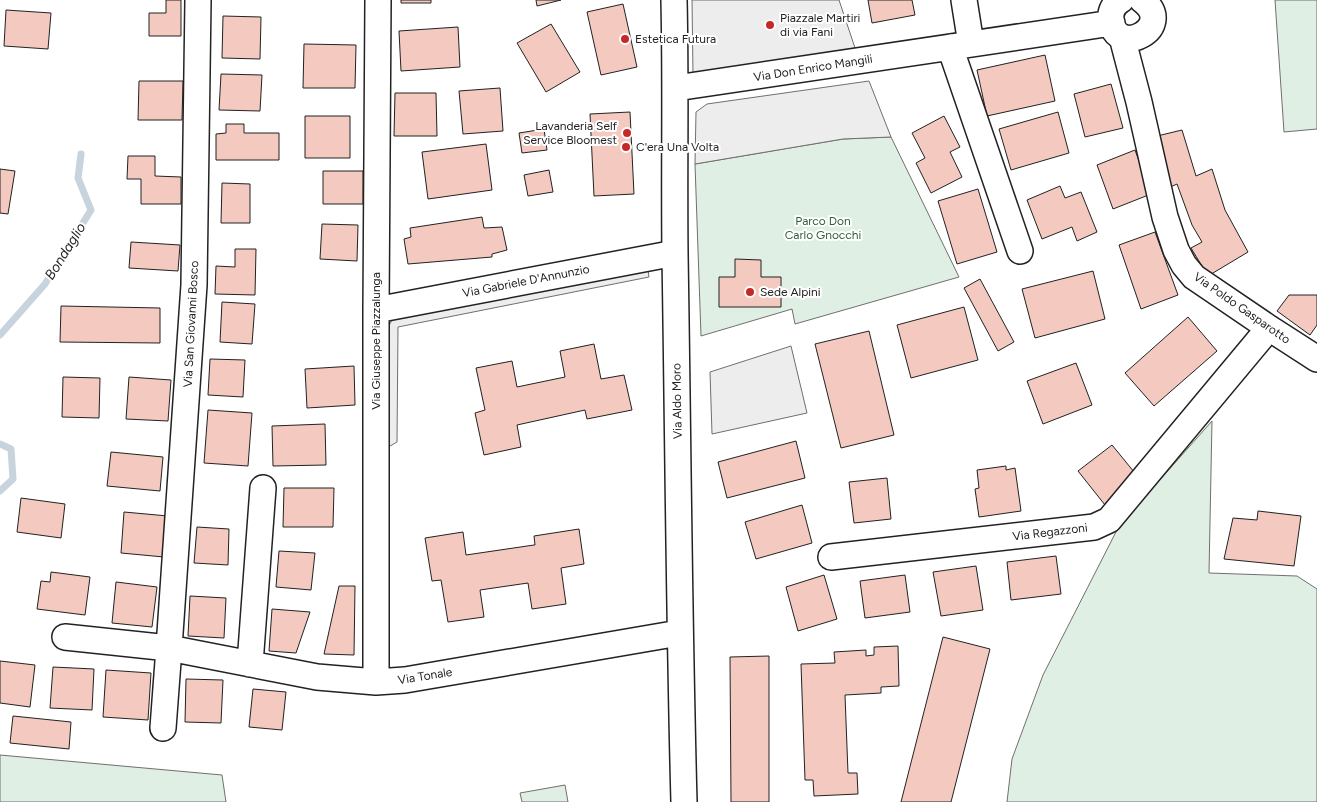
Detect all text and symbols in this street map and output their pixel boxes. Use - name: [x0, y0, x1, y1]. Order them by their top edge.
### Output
- place label: Piazzale Martiri di via Fani: [780, 11, 860, 39]
- marker: Piazzale Martiri di via Fani: [764, 19, 776, 31]
- place label: Estetica Futura: [635, 32, 716, 46]
- marker: Estetica Futura: [619, 33, 631, 45]
- street label: Via Don Enrico Mangili: [752, 52, 874, 84]
- place label: Lavanderia Self Service Bloomest: [523, 119, 618, 147]
- marker: Lavanderia Self Service Bloomest: [621, 127, 633, 139]
- place label: C'era Una Volta: [636, 140, 719, 154]
- marker: C'era Una Volta: [620, 141, 632, 153]
- park label: Parco Don Carlo Gnocchi: [785, 214, 861, 242]
- water label: Bondaglio: [41, 220, 89, 283]
- street label: Via San Giovanni Bosco: [181, 260, 201, 388]
- street label: Via Gabriele D'Annunzio: [461, 262, 591, 300]
- street label: Via Poldo Gasparotto: [1191, 269, 1293, 347]
- street label: Via Giuseppe Piazzalunga: [369, 272, 383, 410]
- place label: Sede Alpini: [760, 285, 821, 299]
- marker: Sede Alpini: [744, 286, 756, 298]
- street label: Via Aldo Moro: [669, 363, 685, 439]
- street label: Via Regazzoni: [1012, 520, 1088, 544]
- street label: Via Tonale: [397, 665, 454, 687]

